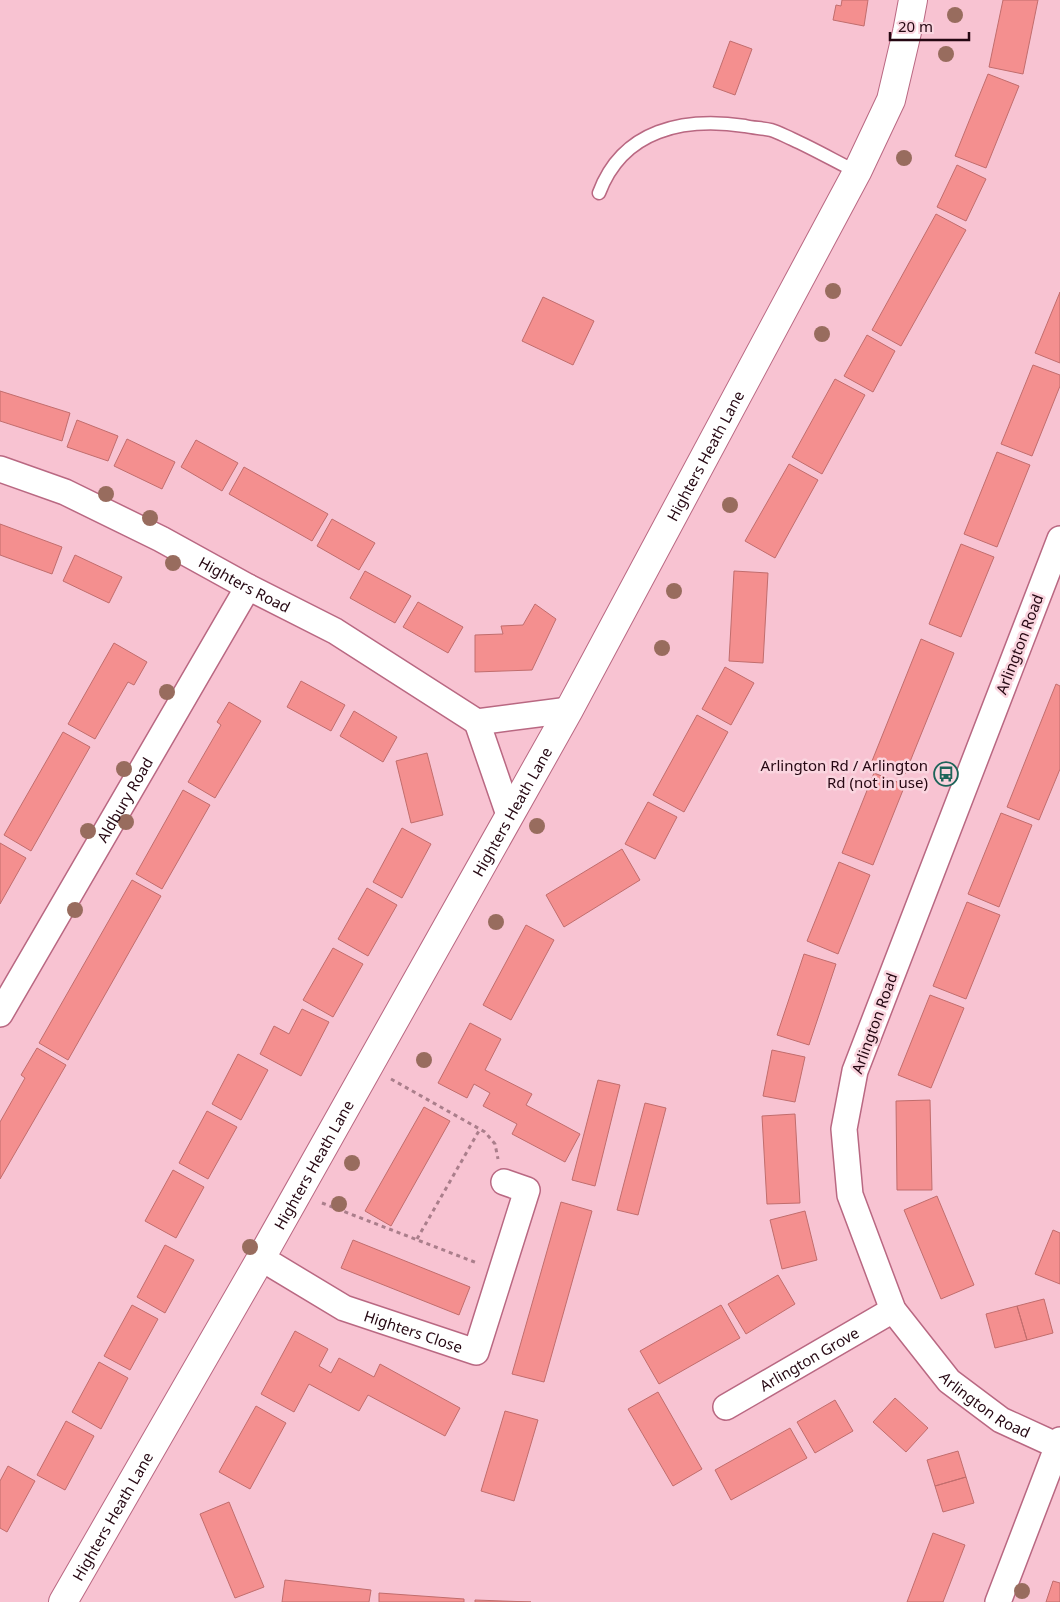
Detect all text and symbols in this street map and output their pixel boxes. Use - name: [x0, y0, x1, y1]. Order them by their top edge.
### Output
- scale bar: [890, 10, 969, 42]
- text: 20 m: [898, 16, 933, 36]
- street label: Highters Heath Lane: [662, 387, 748, 524]
- street label: Highters Road: [195, 552, 294, 617]
- street label: Arlington Road: [991, 591, 1047, 697]
- street label: Highters Heath Lane: [468, 743, 556, 880]
- street label: Aldbury Road: [92, 753, 157, 846]
- place label: Arlington Rd / Arlington Rd (not in use): [761, 755, 928, 792]
- bus stop icon: Arlington Rd / Arlington Rd (not in use): [933, 761, 959, 787]
- street label: Arlington Road: [847, 970, 901, 1076]
- street label: Highters Heath Lane: [269, 1096, 358, 1233]
- street label: Highters Close: [361, 1305, 465, 1357]
- street label: Arlington Grove: [756, 1322, 862, 1395]
- street label: Arlington Road: [935, 1367, 1034, 1442]
- street label: Highters Heath Lane: [67, 1448, 157, 1584]

